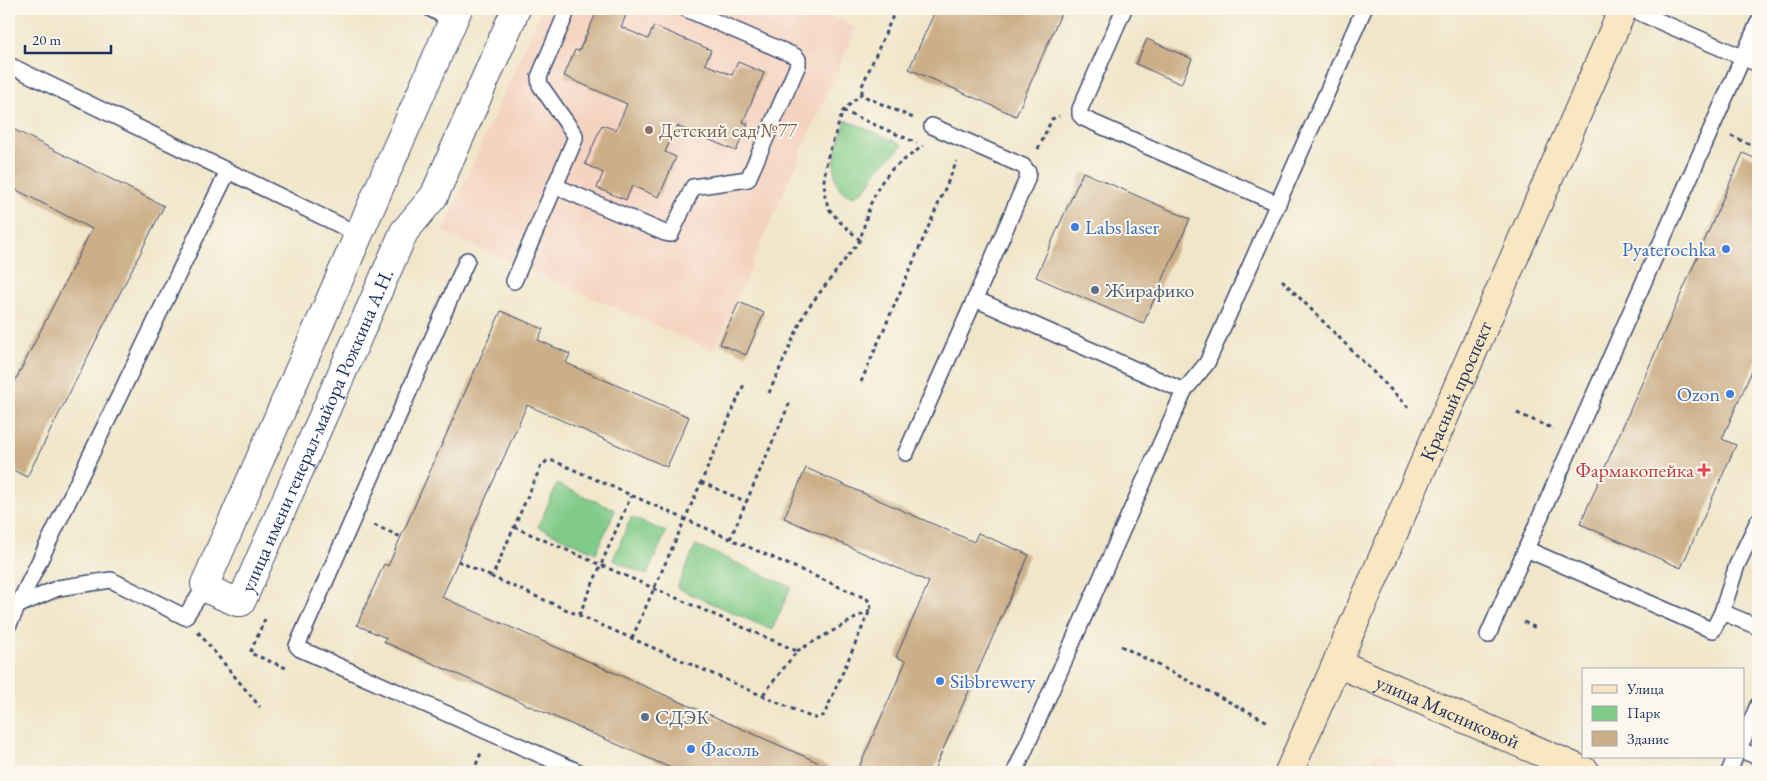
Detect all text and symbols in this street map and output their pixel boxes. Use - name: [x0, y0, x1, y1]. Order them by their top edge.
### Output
- scale bar: [25, 22, 111, 54]
- text: 20 m: [32, 30, 61, 49]
- place label: Детский сад №77: [659, 117, 797, 143]
- marker: Детский сад №77: [643, 124, 655, 136]
- place label: Labs laser: [1085, 214, 1159, 240]
- marker: Labs laser: [1069, 221, 1081, 233]
- place label: Pyaterochka: [1622, 236, 1716, 262]
- marker: Pyaterochka: [1720, 243, 1732, 255]
- street label: улица имени генерал-майора Рожкина А.Н.: [234, 264, 399, 596]
- place label: Жирафико: [1104, 277, 1195, 303]
- marker: Жирафико: [1089, 284, 1101, 296]
- street label: Красный проспект: [1414, 317, 1498, 465]
- place label: Ozon: [1677, 381, 1720, 407]
- marker: Ozon: [1724, 388, 1736, 400]
- place label: Фармакопейка: [1575, 457, 1694, 483]
- marker: Фармакопейка: [1698, 464, 1710, 476]
- place label: Sibbrewery: [950, 668, 1036, 694]
- legend: [1582, 668, 1744, 758]
- street label: улица Мясниковой: [1372, 669, 1524, 755]
- marker: Sibbrewery: [934, 675, 946, 687]
- text: Улица: [1626, 679, 1664, 698]
- text: Парк: [1627, 703, 1660, 722]
- place label: СДЭК: [655, 704, 710, 730]
- marker: СДЭК: [639, 711, 651, 723]
- text: Здание: [1627, 729, 1669, 748]
- place label: Фасоль: [701, 736, 759, 762]
- marker: Фасоль: [685, 743, 697, 755]

